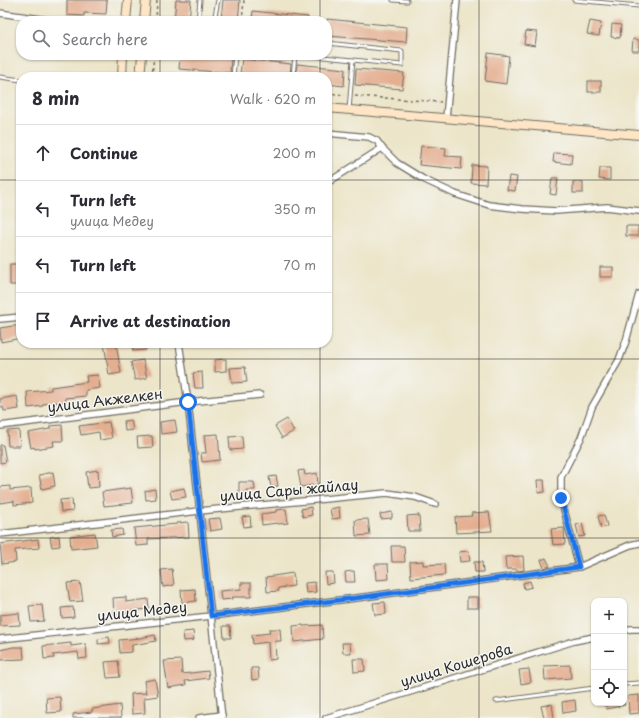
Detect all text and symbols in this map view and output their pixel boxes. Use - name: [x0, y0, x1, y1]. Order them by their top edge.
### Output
- search box: [16, 16, 332, 60]
- icon: search: [30, 27, 52, 49]
- text: Search here: [62, 27, 148, 50]
- text: 8 min: [32, 85, 80, 111]
- text: Walk · 620 m: [230, 89, 316, 108]
- text: Continue: [70, 141, 138, 164]
- icon: ahead: [32, 142, 54, 164]
- text: 200 m: [273, 143, 316, 162]
- text: Turn left: [70, 188, 136, 211]
- icon: left: [32, 198, 54, 220]
- text: 350 m: [274, 199, 316, 218]
- text: улица Медеу: [70, 211, 154, 230]
- text: Turn left: [70, 253, 136, 276]
- icon: left: [32, 254, 54, 276]
- text: 70 m: [283, 255, 316, 274]
- text: Arrive at destination: [70, 309, 231, 332]
- icon: arrive: [32, 310, 54, 332]
- street label: улица Акжелкен: [46, 383, 164, 417]
- route start: [179, 393, 197, 411]
- street label: улица Сары жайлау: [219, 473, 359, 507]
- route end: [552, 489, 570, 507]
- street label: улица Медеу: [96, 596, 188, 626]
- map controls: [591, 598, 627, 706]
- button: +: [591, 598, 627, 634]
- button: −: [591, 634, 627, 670]
- street label: улица Кошерова: [398, 638, 515, 692]
- button: locate: [591, 670, 627, 706]

